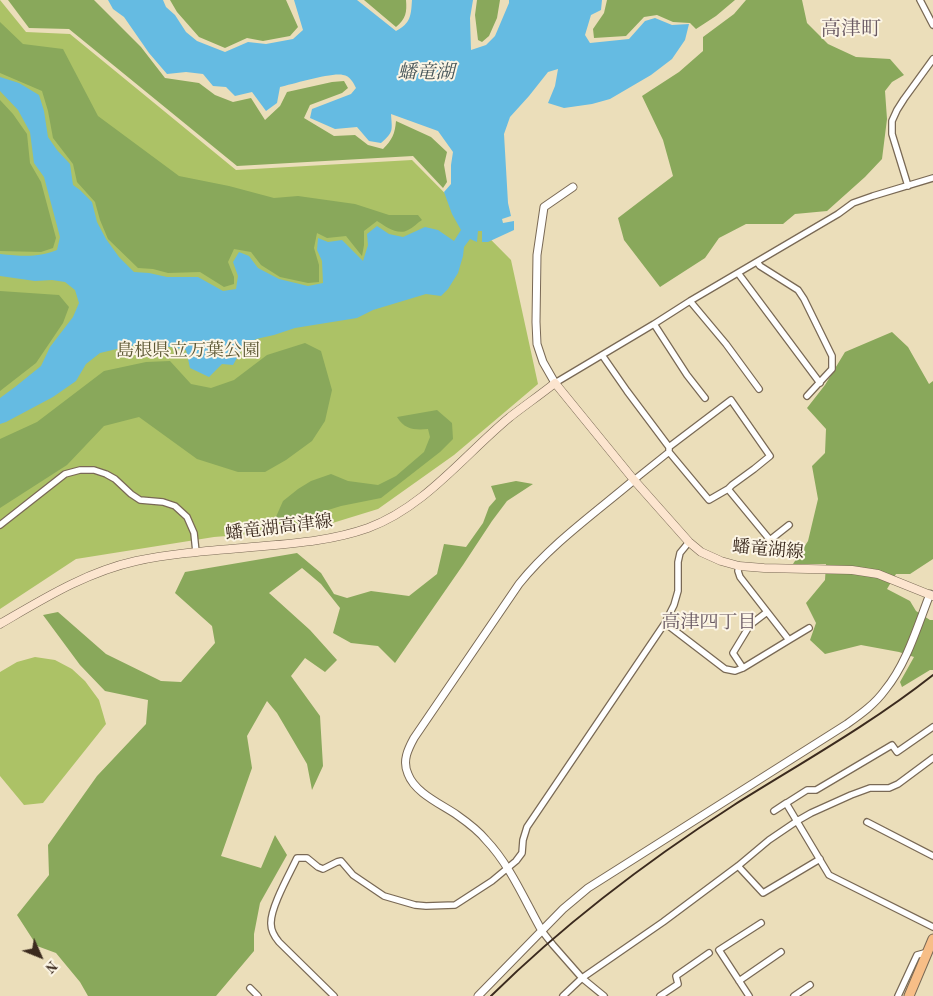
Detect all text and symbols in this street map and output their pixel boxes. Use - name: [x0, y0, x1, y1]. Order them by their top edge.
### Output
- district label: 高津町: [821, 18, 881, 42]
- water label: 蟠竜湖: [398, 62, 454, 84]
- park label: 島根県立万葉公園: [116, 340, 260, 362]
- street label: 蟠竜湖高津線: [224, 511, 334, 545]
- street label: 蟠竜湖線: [731, 536, 805, 564]
- district label: 高津四丁目: [662, 612, 756, 634]
- north arrow: [15, 931, 65, 981]
- text: N: [42, 958, 60, 975]

